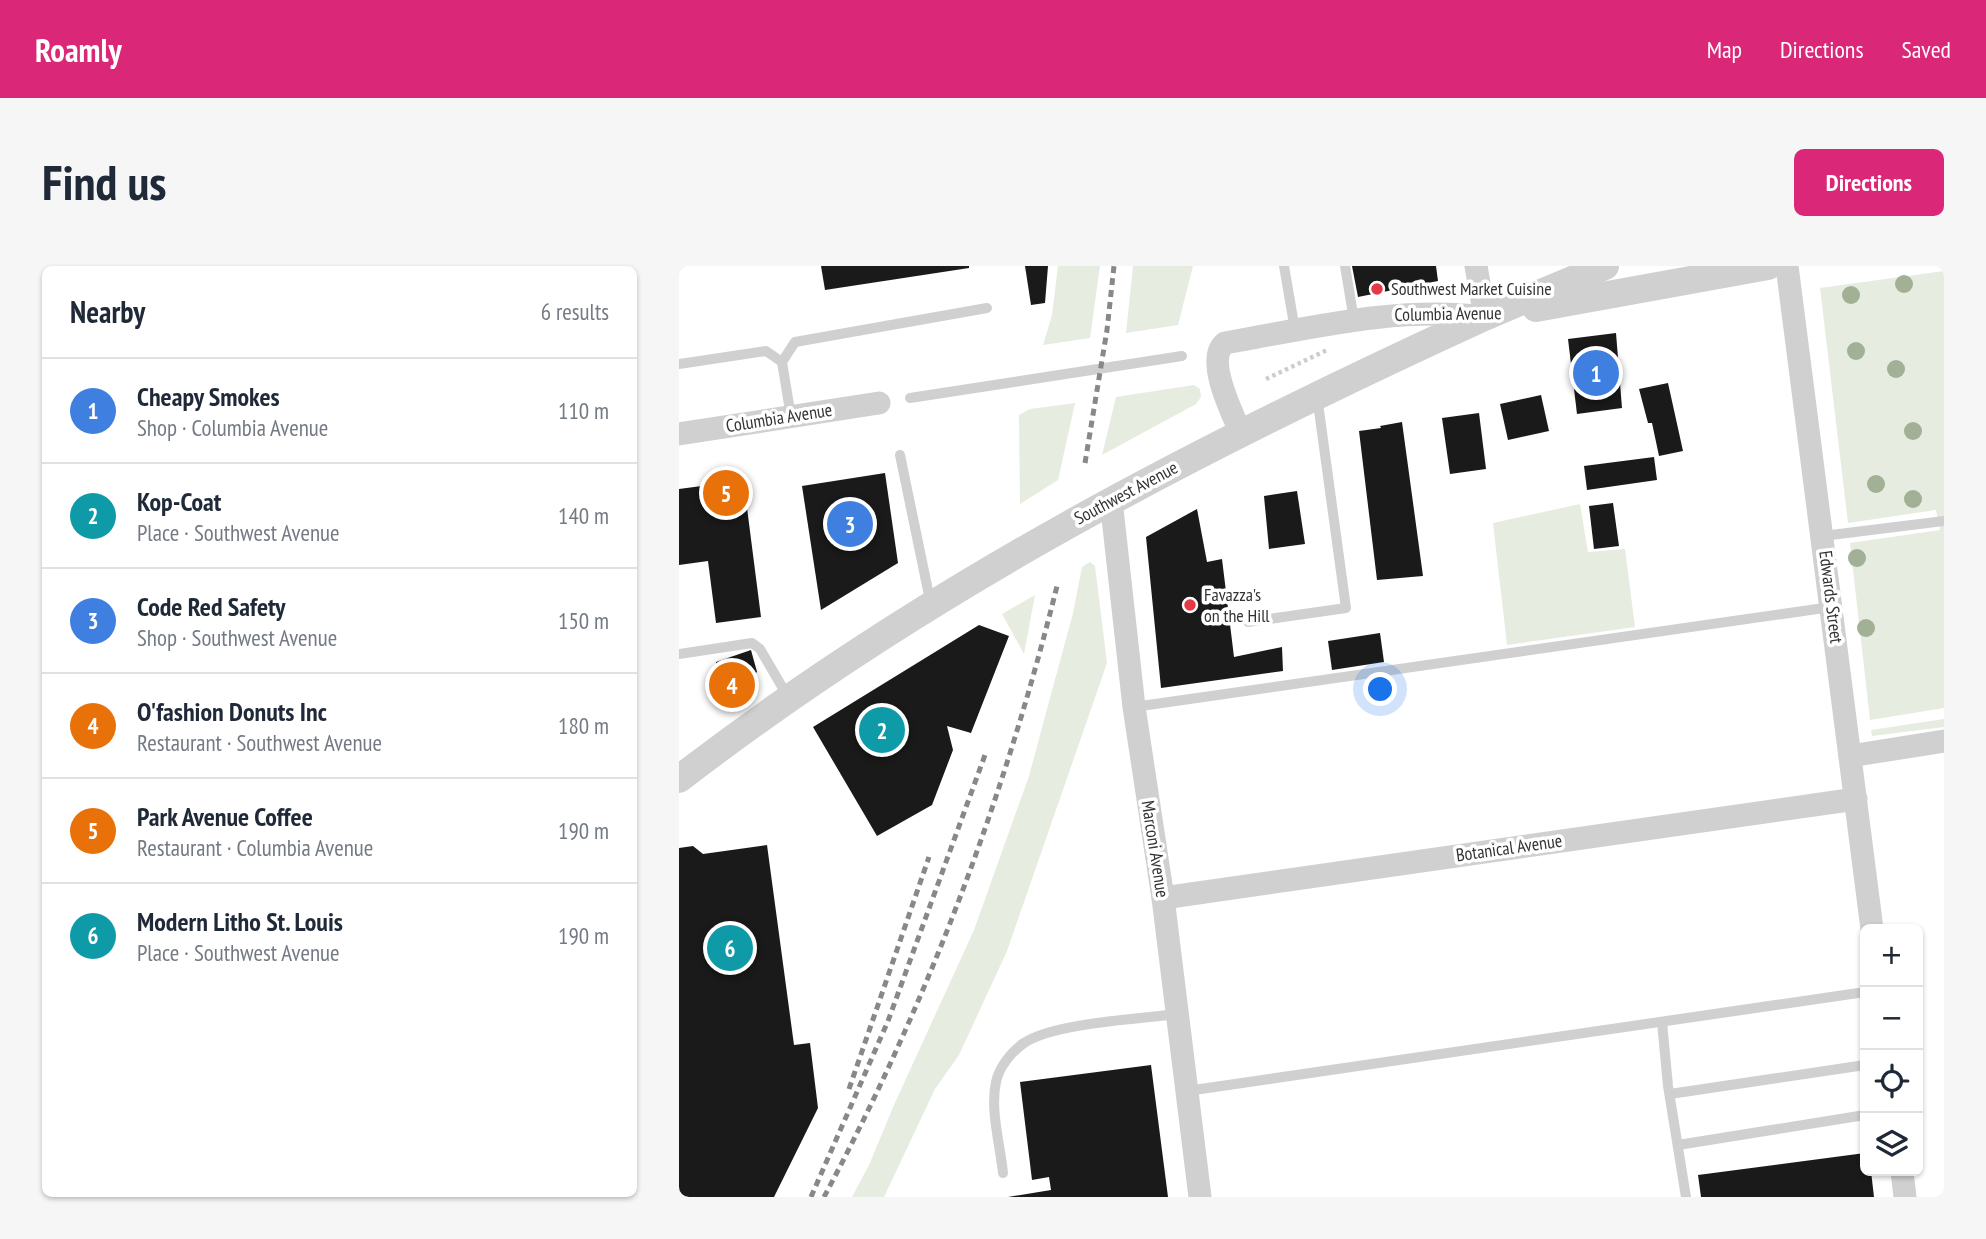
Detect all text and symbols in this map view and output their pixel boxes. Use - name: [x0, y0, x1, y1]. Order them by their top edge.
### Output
- text: Roamly: [35, 28, 122, 71]
- text: Map: [1707, 34, 1742, 65]
- text: Directions: [1780, 34, 1864, 65]
- text: Saved: [1902, 34, 1951, 65]
- button: Directions: [1794, 149, 1944, 216]
- text: Find us: [42, 150, 166, 214]
- place label: Southwest Market Cuisine: [1391, 277, 1552, 300]
- marker: Southwest Market Cuisine: [1369, 281, 1385, 297]
- text: Nearby: [70, 292, 145, 331]
- text: 6 results: [541, 297, 609, 326]
- street label: Columbia Avenue: [1394, 301, 1502, 326]
- pin: 1: [1573, 347, 1619, 399]
- text: Cheapy Smokes: [137, 380, 280, 413]
- text: 1: [88, 396, 99, 425]
- text: 110 m: [558, 396, 609, 425]
- street label: Columbia Avenue: [724, 398, 834, 437]
- text: Shop · Columbia Avenue: [137, 413, 328, 442]
- street label: Southwest Avenue: [1070, 456, 1181, 529]
- pin: 5: [703, 467, 749, 519]
- text: Kop-Coat: [137, 485, 221, 518]
- pin: 3: [827, 498, 873, 550]
- text: 2: [88, 501, 99, 530]
- text: 140 m: [558, 501, 609, 530]
- text: Place · Southwest Avenue: [137, 518, 339, 547]
- street label: Edwards Street: [1814, 549, 1849, 645]
- place label: Favazza's on the Hill: [1204, 583, 1270, 627]
- text: Code Red Safety: [137, 590, 285, 623]
- marker: Favazza's on the Hill: [1182, 597, 1198, 613]
- text: 3: [88, 606, 99, 635]
- text: 150 m: [558, 606, 609, 635]
- text: Shop · Southwest Avenue: [137, 623, 337, 652]
- pin: 4: [709, 659, 755, 711]
- your location: [1363, 672, 1397, 706]
- text: O'fashion Donuts Inc: [137, 695, 327, 728]
- pin: 2: [859, 704, 905, 756]
- text: 4: [88, 711, 99, 740]
- text: 180 m: [558, 711, 609, 740]
- text: Restaurant · Southwest Avenue: [137, 728, 382, 757]
- street label: Marconi Avenue: [1136, 799, 1175, 899]
- text: Park Avenue Coffee: [137, 800, 313, 833]
- text: 5: [88, 816, 99, 845]
- text: 190 m: [558, 816, 609, 845]
- street label: Botanical Avenue: [1454, 829, 1563, 866]
- text: Restaurant · Columbia Avenue: [137, 833, 373, 862]
- text: Modern Litho St. Louis: [137, 905, 343, 938]
- text: 6: [88, 921, 99, 950]
- text: 190 m: [558, 921, 609, 950]
- pin: 6: [707, 922, 753, 974]
- map controls: [1860, 924, 1923, 1176]
- button: +: [1860, 924, 1923, 987]
- text: Place · Southwest Avenue: [137, 938, 339, 967]
- button: −: [1860, 987, 1923, 1050]
- button: locate: [1860, 1050, 1923, 1113]
- button: layers: [1860, 1113, 1923, 1176]

